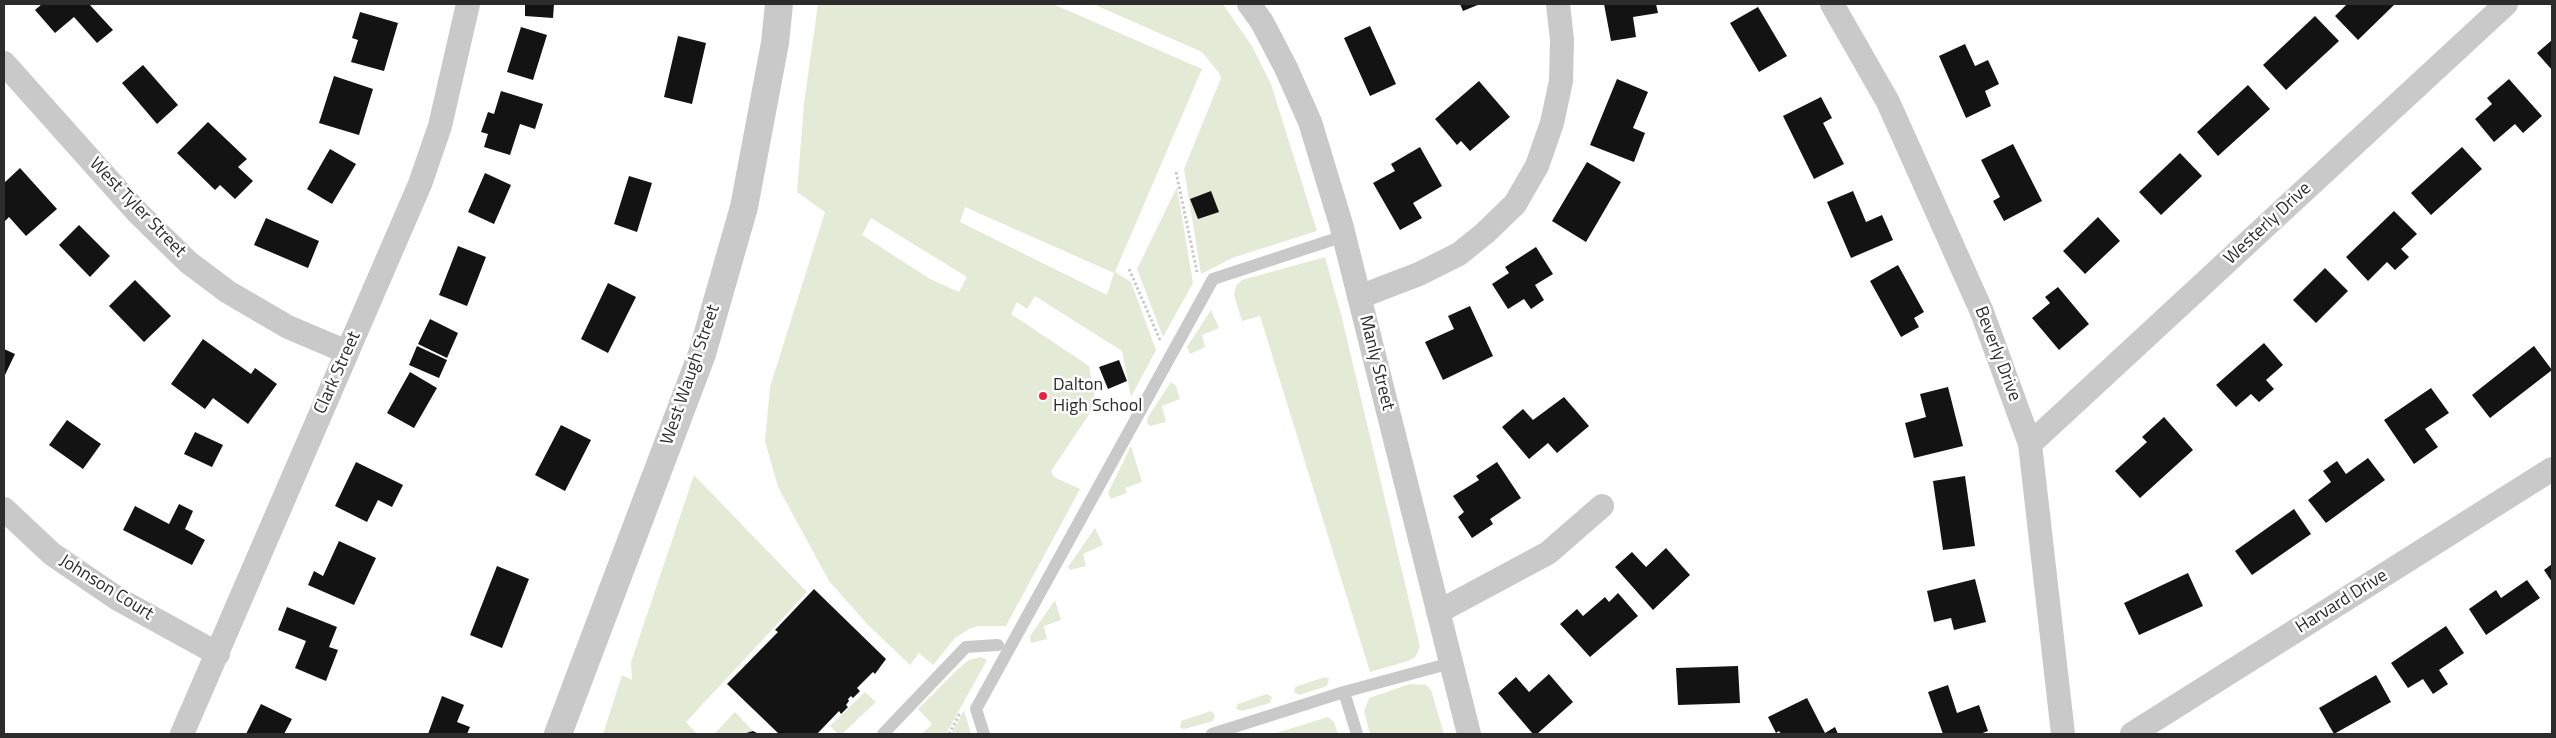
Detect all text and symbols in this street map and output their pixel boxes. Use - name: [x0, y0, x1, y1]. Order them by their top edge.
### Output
- street label: West Tyler Street: [84, 154, 190, 262]
- street label: Westerly Drive: [2220, 178, 2316, 270]
- street label: West Waugh Street: [657, 302, 725, 448]
- street label: Beverly Drive: [1969, 303, 2025, 405]
- street label: Manly Street: [1354, 313, 1398, 413]
- street label: Clark Street: [310, 328, 366, 418]
- place label: Dalton High School: [1053, 375, 1142, 418]
- marker: Dalton High School: [1037, 390, 1049, 402]
- street label: Johnson Court: [55, 551, 157, 625]
- street label: Harvard Drive: [2292, 565, 2392, 639]

